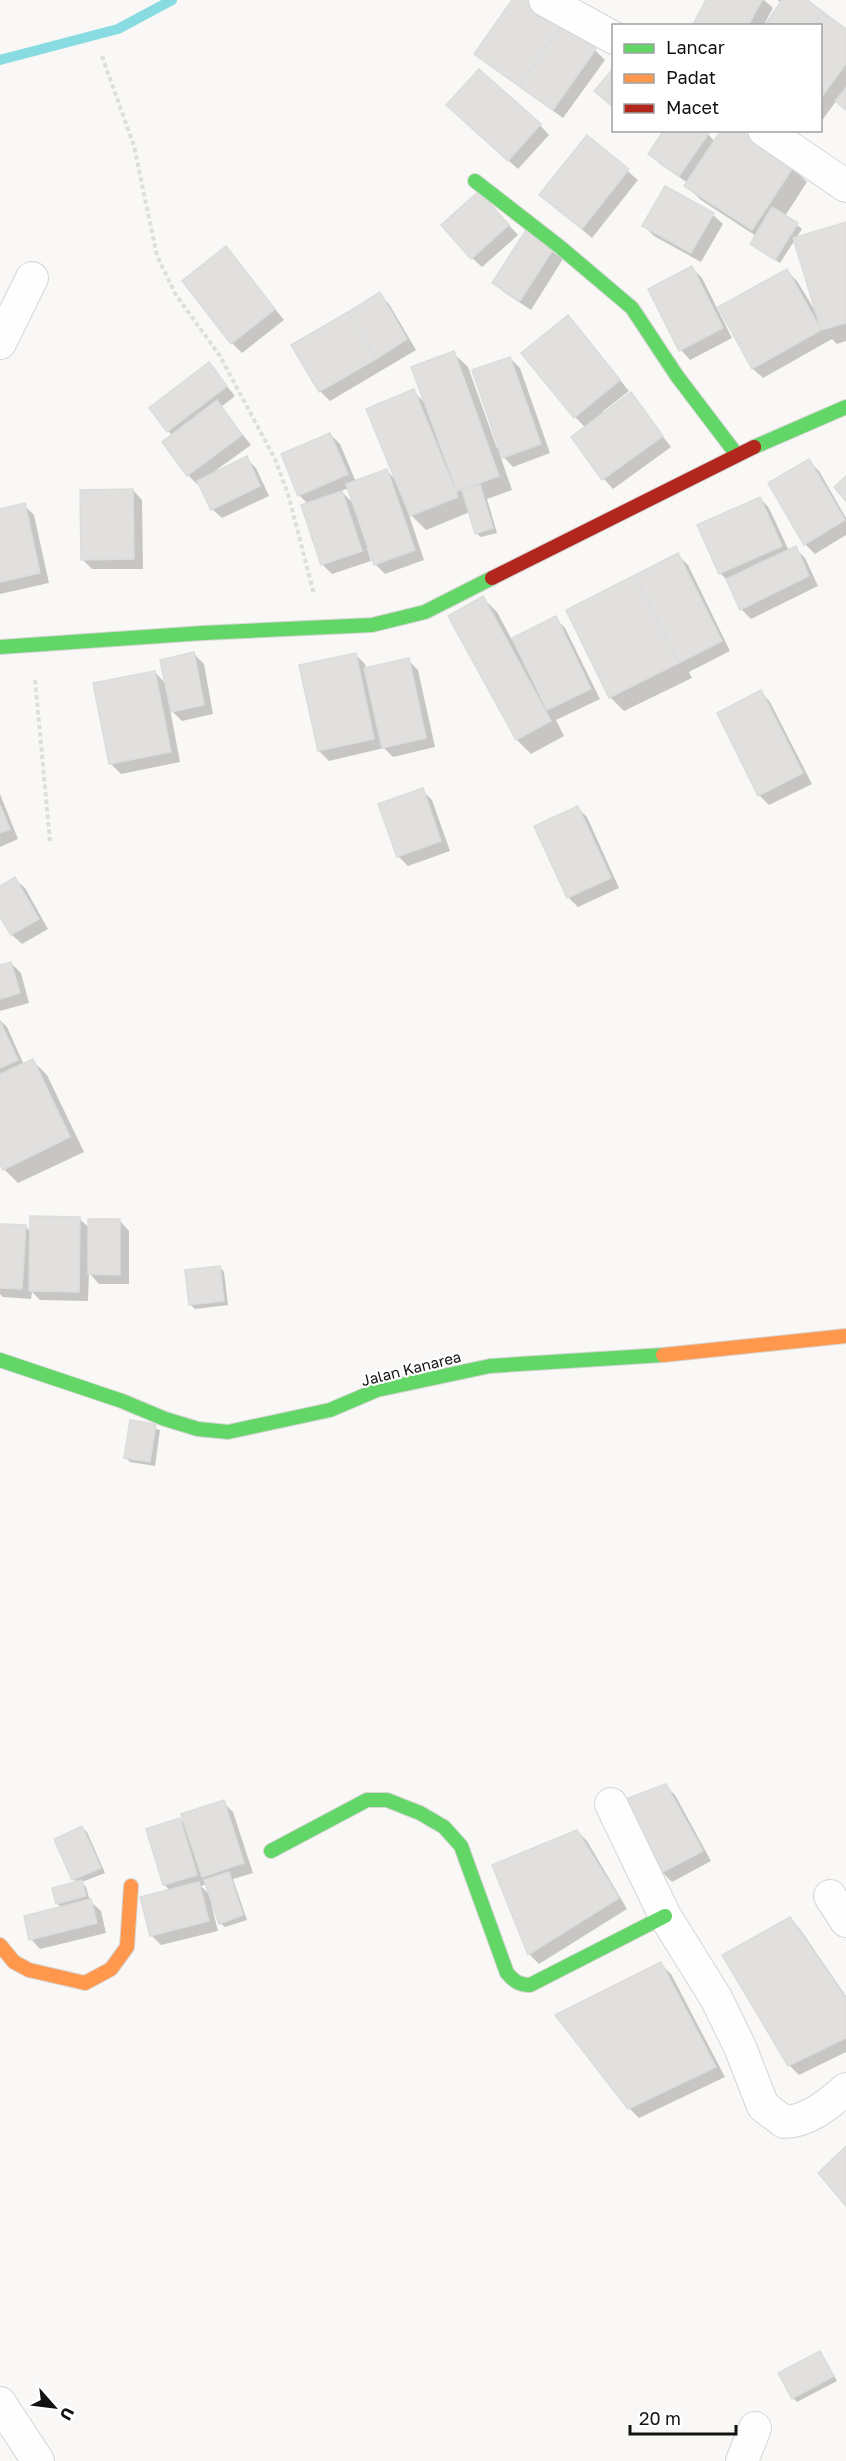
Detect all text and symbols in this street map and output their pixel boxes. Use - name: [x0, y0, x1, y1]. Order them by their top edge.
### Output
- legend: [612, 24, 822, 132]
- text: Lancar: [666, 36, 725, 58]
- text: Padat: [666, 66, 716, 88]
- text: Macet: [666, 96, 719, 118]
- street label: Jalan Kanarea: [359, 1347, 463, 1389]
- north arrow: [24, 2377, 84, 2437]
- scale bar: [630, 2398, 736, 2436]
- text: U: [56, 2404, 79, 2424]
- text: 20 m: [639, 2407, 681, 2429]

